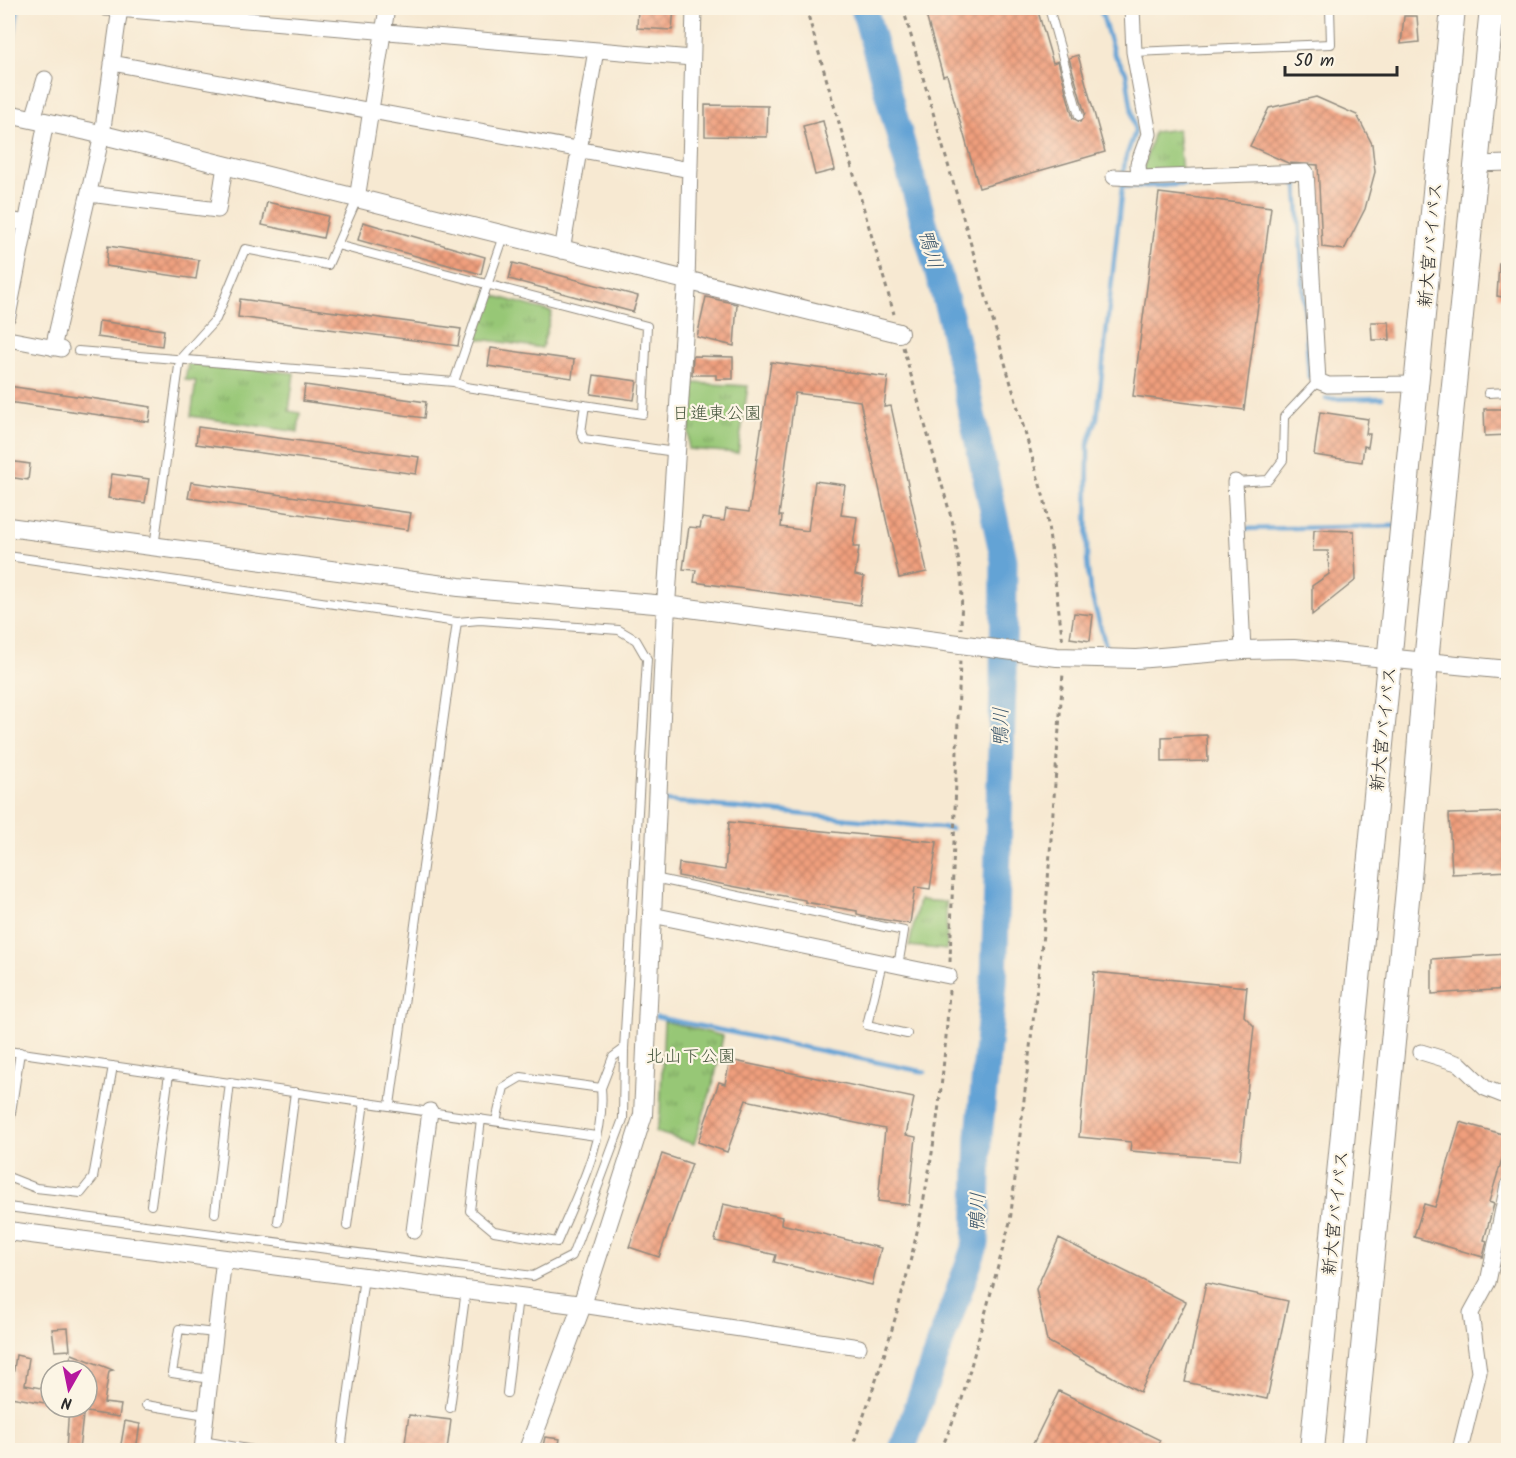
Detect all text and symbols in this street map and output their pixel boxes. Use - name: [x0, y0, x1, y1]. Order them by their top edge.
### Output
- scale bar: [1285, 39, 1398, 77]
- text: 50 m: [1294, 47, 1334, 76]
- street label: 新大宮バイパス: [1412, 181, 1451, 309]
- water label: 鴨川: [908, 226, 950, 273]
- park label: 日進東公園: [672, 400, 762, 429]
- street label: 新大宮バイパス: [1364, 665, 1405, 793]
- water label: 鴨川: [986, 707, 1018, 747]
- park label: 北山下公園: [646, 1043, 736, 1072]
- street label: 新大宮バイパス: [1316, 1149, 1357, 1277]
- water label: 鴨川: [962, 1192, 996, 1233]
- north arrow: [39, 1359, 99, 1419]
- text: N: [60, 1389, 74, 1415]

